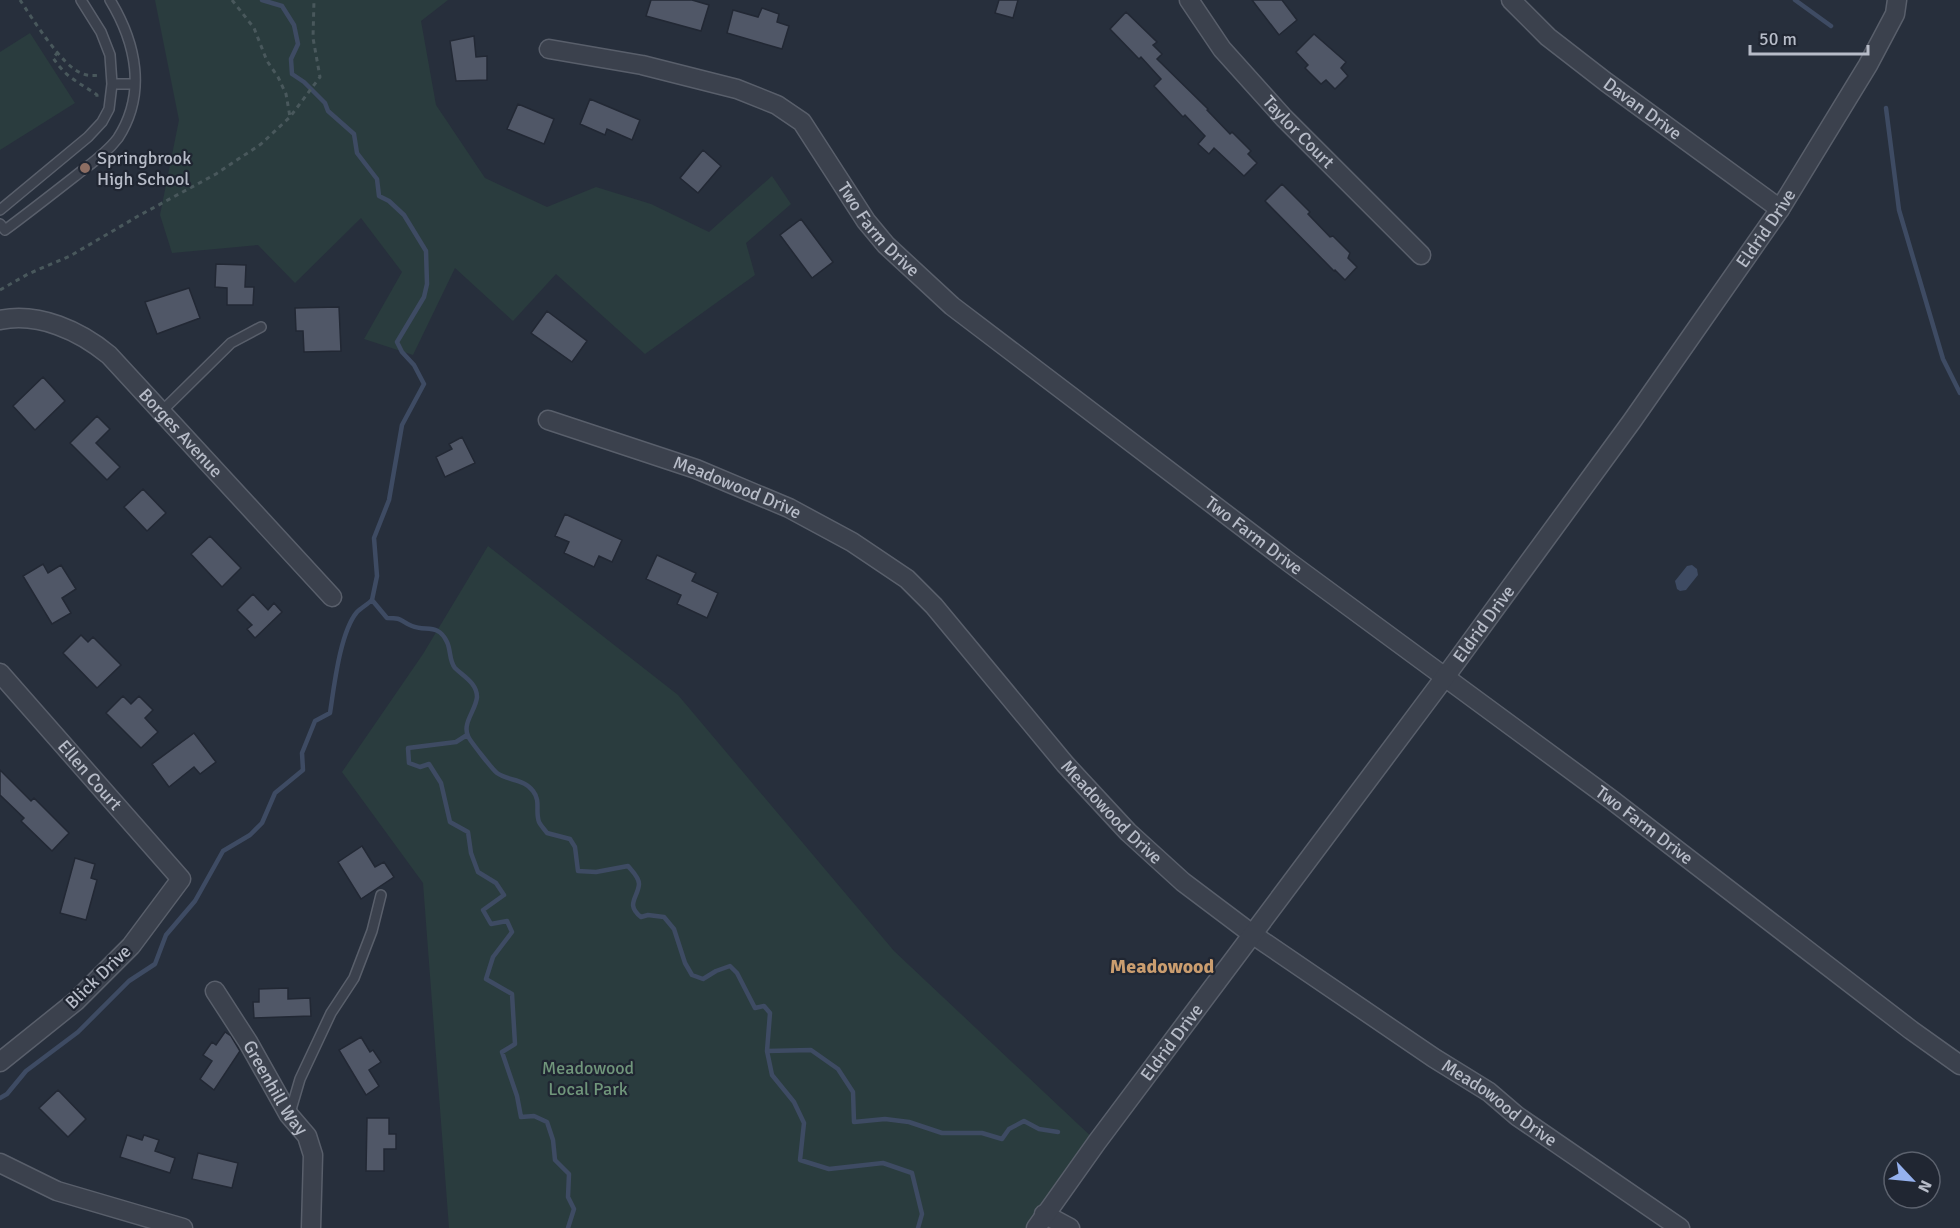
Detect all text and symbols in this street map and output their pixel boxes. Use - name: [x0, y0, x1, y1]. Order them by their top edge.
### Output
- scale bar: [1750, 18, 1868, 56]
- text: 50 m: [1759, 28, 1797, 50]
- street label: Davan Drive: [1599, 73, 1686, 145]
- street label: Taylor Court: [1258, 91, 1339, 173]
- place label: Springbrook High School: [97, 147, 191, 190]
- marker: Springbrook High School: [78, 161, 92, 175]
- street label: Two Farm Drive: [833, 178, 924, 281]
- street label: Eldrid Drive: [1731, 185, 1801, 272]
- street label: Borges Avenue: [134, 384, 227, 482]
- street label: Meadowood Drive: [670, 451, 805, 524]
- street label: Two Farm Drive: [1201, 491, 1307, 580]
- street label: Eldrid Drive: [1448, 581, 1519, 667]
- street label: Ellen Court: [53, 735, 127, 815]
- street label: Meadowood Drive: [1056, 756, 1167, 869]
- street label: Two Farm Drive: [1591, 781, 1697, 869]
- street label: Blick Drive: [61, 940, 135, 1014]
- district label: Meadowood: [1110, 954, 1215, 979]
- street label: Eldrid Drive: [1136, 999, 1208, 1085]
- street label: Greenhill Way: [238, 1036, 313, 1140]
- street label: Meadowood Drive: [1438, 1054, 1561, 1151]
- park label: Meadowood Local Park: [542, 1057, 634, 1100]
- north arrow: [1882, 1150, 1942, 1210]
- text: N: [1913, 1177, 1936, 1196]

